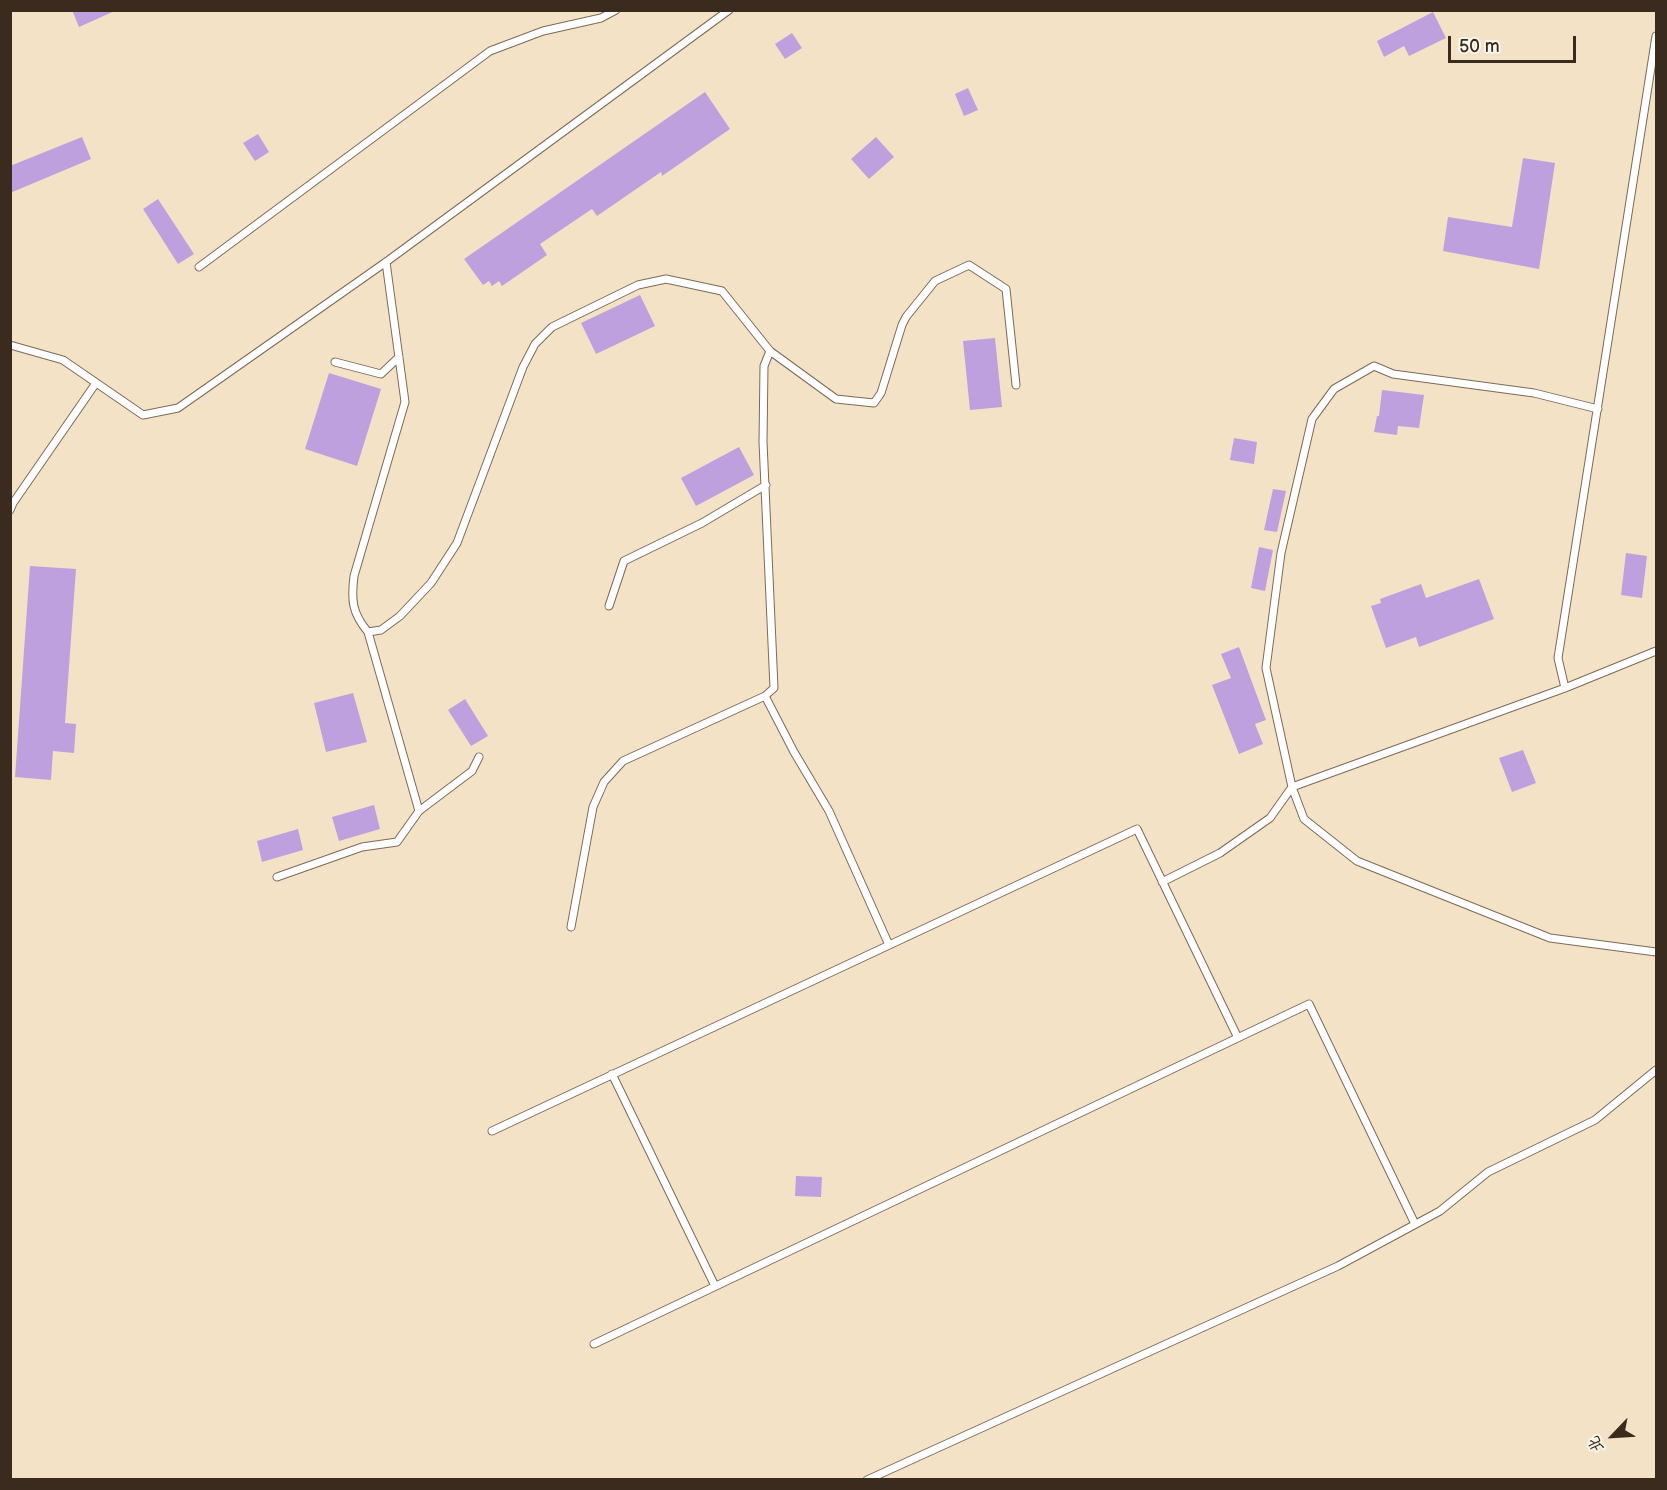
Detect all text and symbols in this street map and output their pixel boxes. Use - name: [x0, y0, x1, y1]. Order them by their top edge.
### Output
- scale bar: [1451, 24, 1578, 62]
- text: 50 m: [1459, 36, 1500, 57]
- north arrow: [1583, 1406, 1643, 1466]
- text: 北: [1584, 1433, 1608, 1455]

